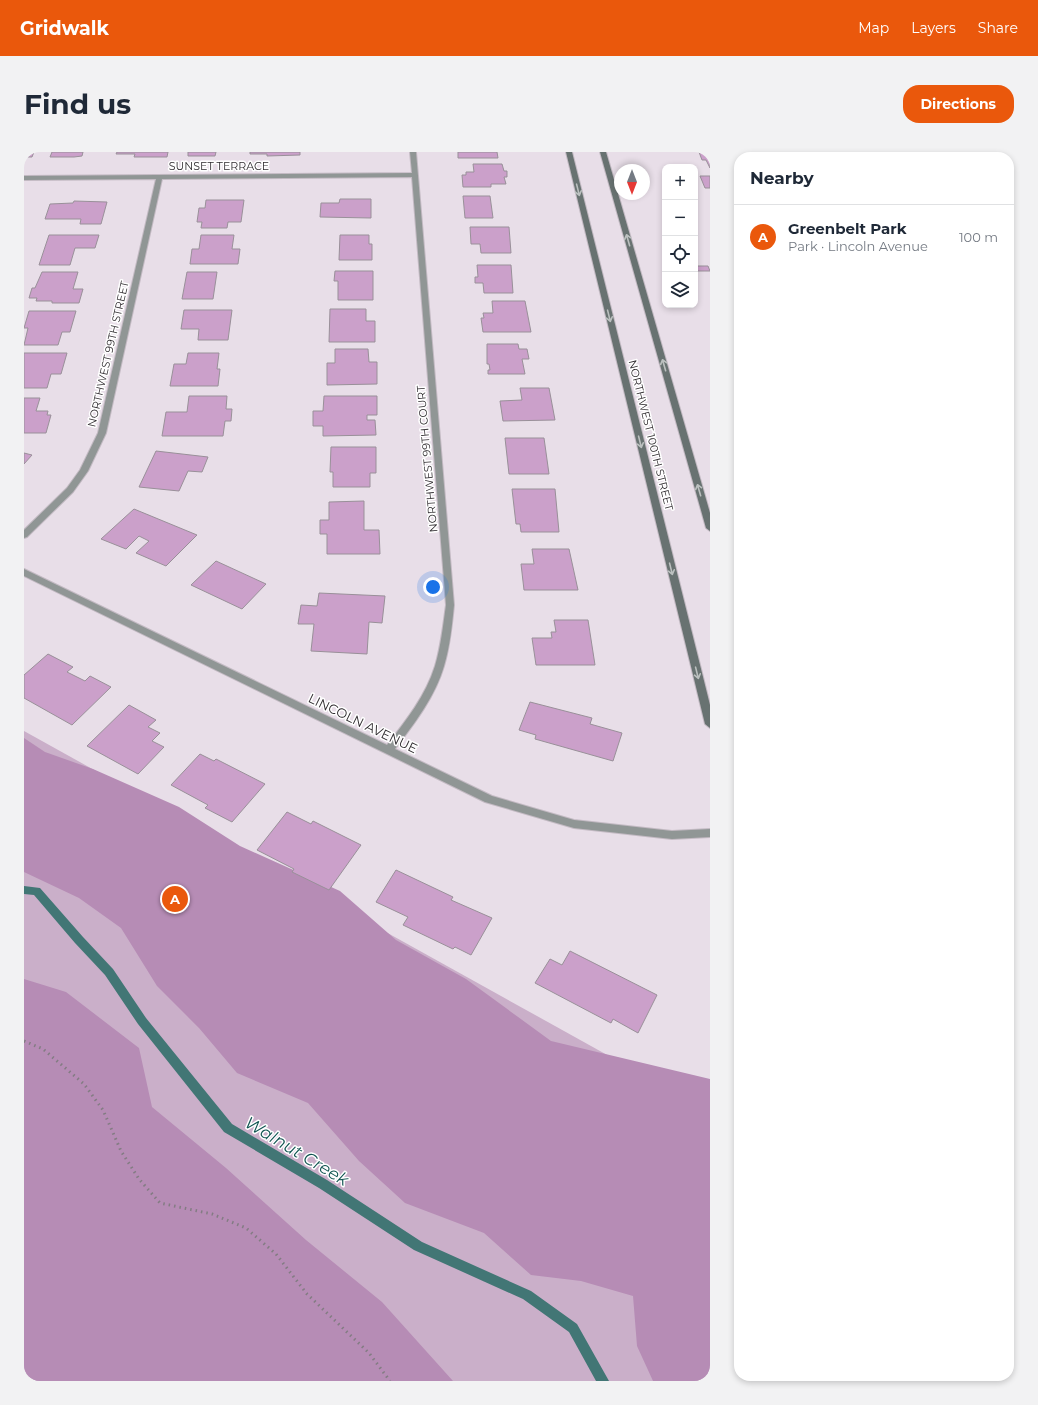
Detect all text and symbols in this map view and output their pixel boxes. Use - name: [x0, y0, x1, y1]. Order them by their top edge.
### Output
- text: Gridwalk: [20, 17, 109, 40]
- text: Map: [858, 19, 889, 37]
- text: Layers: [911, 19, 956, 37]
- text: Share: [978, 19, 1018, 37]
- button: Directions: [903, 85, 1014, 123]
- text: Find us: [24, 87, 131, 121]
- street label: SUNSET TERRACE: [169, 159, 269, 173]
- north arrow: [614, 164, 650, 200]
- map controls: [662, 164, 698, 308]
- button: +: [662, 164, 698, 200]
- text: Nearby: [750, 168, 814, 188]
- one-way arrow: [575, 183, 583, 196]
- button: −: [662, 200, 698, 236]
- text: Greenbelt Park: [788, 219, 907, 238]
- text: A: [758, 229, 768, 245]
- text: 100 m: [959, 229, 998, 245]
- one-way arrow: [624, 234, 631, 247]
- button: locate: [662, 236, 698, 272]
- text: Park · Lincoln Avenue: [788, 238, 928, 254]
- button: layers: [662, 272, 698, 308]
- street label: NORTHWEST 99TH STREET: [84, 279, 132, 428]
- one-way arrow: [606, 309, 614, 322]
- street label: NORTHWEST 100TH STREET: [625, 358, 677, 512]
- one-way arrow: [660, 359, 667, 372]
- street label: NORTHWEST 99TH COURT: [414, 384, 440, 533]
- one-way arrow: [637, 436, 644, 449]
- one-way arrow: [695, 484, 702, 497]
- one-way arrow: [668, 562, 675, 575]
- your location: [423, 577, 443, 597]
- one-way arrow: [694, 666, 701, 679]
- street label: LINCOLN AVENUE: [306, 690, 420, 756]
- pin: A: [162, 884, 188, 914]
- water label: Walnut Creek: [242, 1112, 353, 1190]

